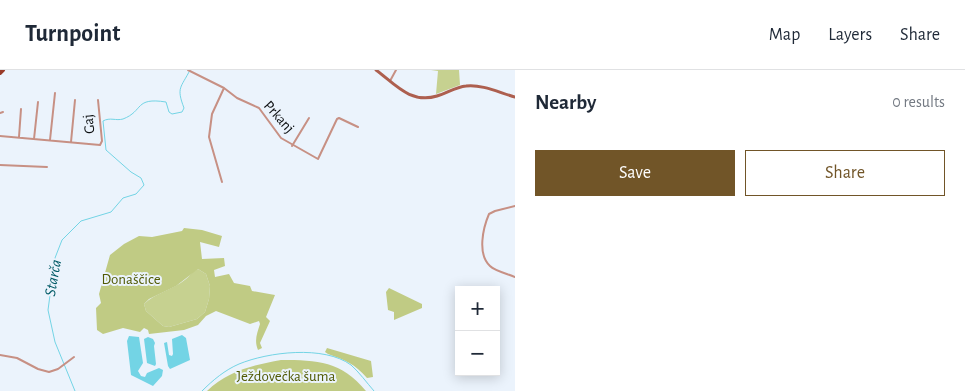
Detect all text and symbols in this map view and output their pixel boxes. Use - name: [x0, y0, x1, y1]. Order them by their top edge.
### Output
- text: Turnpoint: [25, 22, 120, 46]
- text: Map: [769, 26, 800, 44]
- text: Layers: [828, 26, 872, 44]
- text: Share: [900, 26, 940, 44]
- text: Nearby: [535, 92, 596, 113]
- text: 0 results: [892, 94, 945, 110]
- street label: Prkanj: [261, 98, 297, 136]
- street label: Gaj: [81, 113, 97, 135]
- button: Save: [535, 150, 735, 196]
- button: Share: [745, 150, 945, 196]
- water label: Starča: [42, 258, 64, 298]
- park label: Donaščice: [101, 272, 161, 287]
- map controls: [455, 286, 500, 376]
- button: +: [455, 286, 500, 331]
- button: −: [455, 331, 500, 376]
- park label: Ježdovečka šuma: [237, 369, 336, 384]

